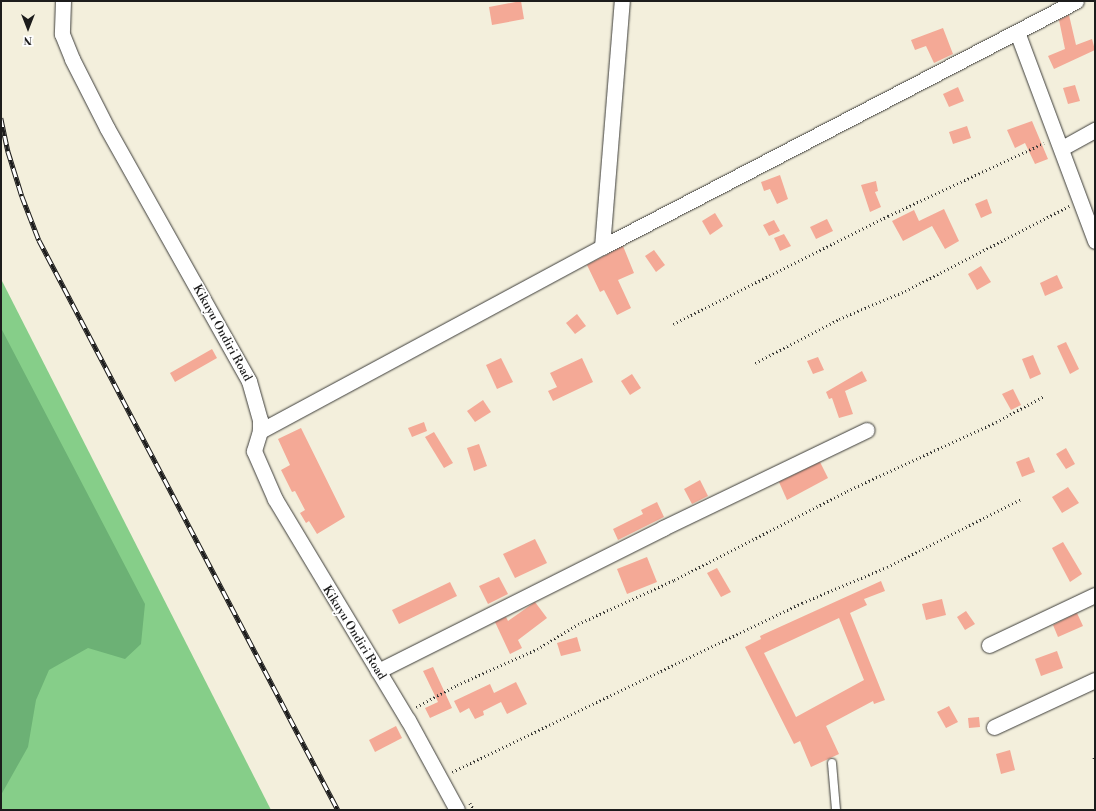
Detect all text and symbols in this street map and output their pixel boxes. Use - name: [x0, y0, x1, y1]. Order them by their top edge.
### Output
- north arrow: [8, 8, 48, 48]
- text: N: [24, 33, 32, 47]
- street label: Kikuyu Ondiri Road: [189, 282, 255, 384]
- street label: Kikuyu Ondiri Road: [319, 583, 389, 683]

